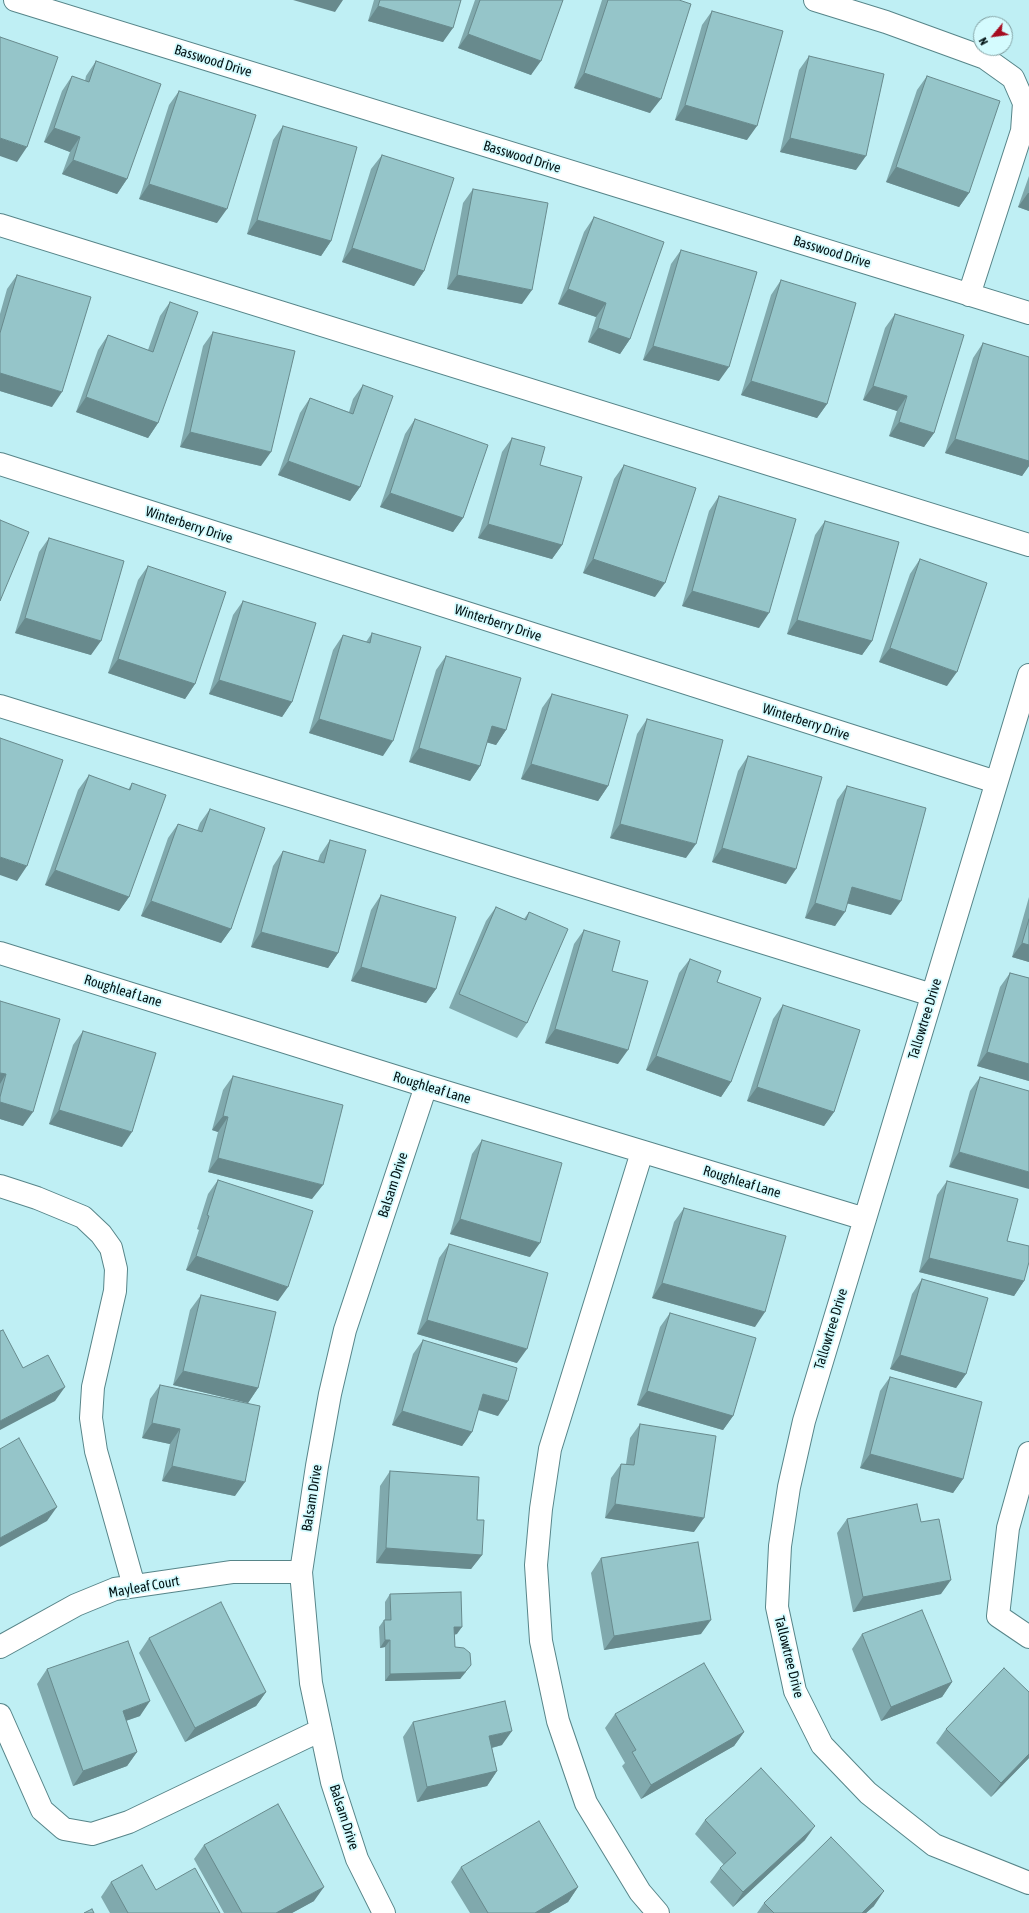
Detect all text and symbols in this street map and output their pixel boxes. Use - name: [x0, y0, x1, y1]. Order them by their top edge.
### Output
- north arrow: [973, 16, 1013, 56]
- text: N: [977, 36, 990, 47]
- street label: Basswood Drive: [172, 41, 254, 81]
- street label: Basswood Drive: [481, 137, 563, 177]
- street label: Basswood Drive: [791, 232, 873, 272]
- street label: Winterberry Drive: [143, 503, 235, 547]
- street label: Winterberry Drive: [452, 601, 544, 645]
- street label: Winterberry Drive: [760, 700, 852, 744]
- street label: Roughleaf Lane: [82, 971, 164, 1011]
- street label: Tallowtree Drive: [905, 977, 945, 1061]
- street label: Roughleaf Lane: [391, 1068, 473, 1108]
- street label: Balsam Drive: [375, 1150, 411, 1220]
- street label: Roughleaf Lane: [701, 1162, 783, 1202]
- street label: Tallowtree Drive: [811, 1287, 851, 1371]
- street label: Balsam Drive: [298, 1463, 326, 1533]
- street label: Mayleaf Court: [107, 1573, 181, 1601]
- street label: Tallowtree Drive: [771, 1614, 807, 1700]
- street label: Balsam Drive: [326, 1782, 362, 1852]

